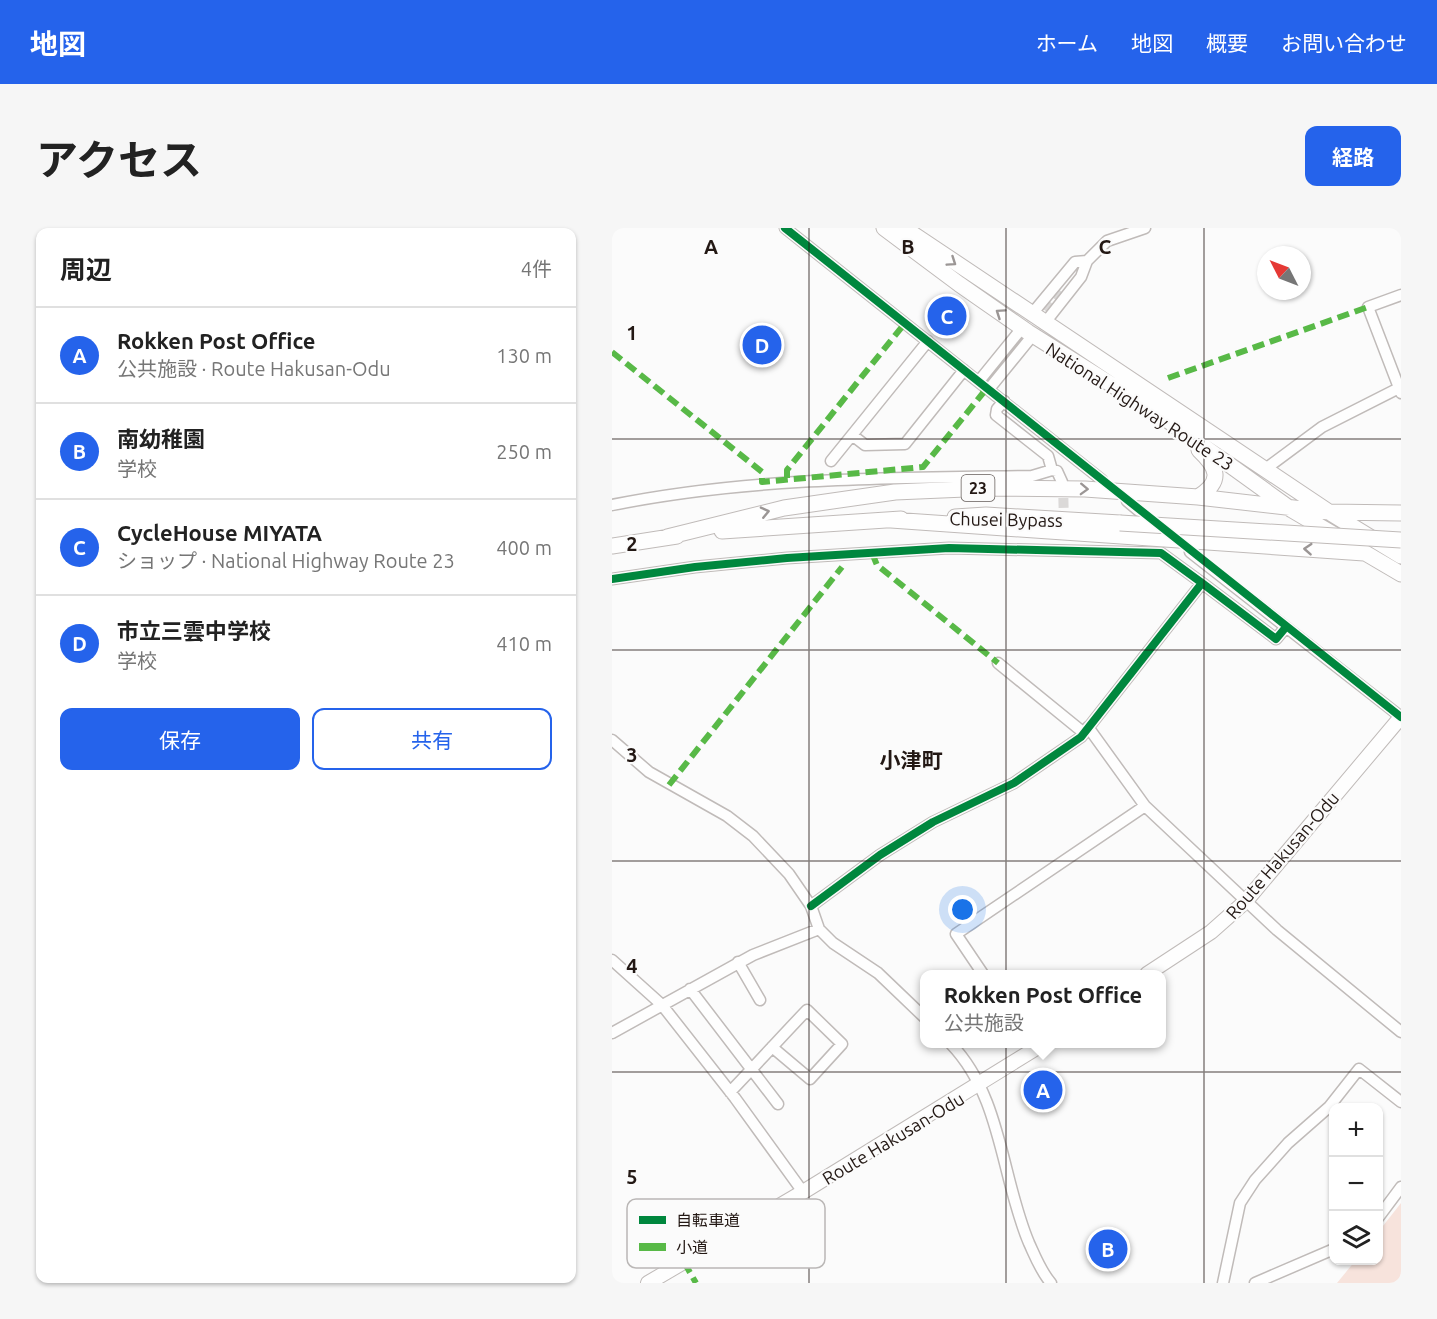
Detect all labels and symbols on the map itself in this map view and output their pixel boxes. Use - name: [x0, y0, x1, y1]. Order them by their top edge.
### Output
- text: A: [704, 235, 718, 258]
- text: B: [901, 235, 915, 258]
- text: C: [1099, 235, 1112, 258]
- north arrow: [1257, 246, 1311, 300]
- one-way arrow: [945, 254, 956, 265]
- pin: C: [928, 294, 966, 338]
- one-way arrow: [995, 309, 1006, 320]
- text: 1: [626, 321, 638, 344]
- pin: D: [742, 322, 782, 368]
- street label: National Highway Route 23: [1043, 338, 1237, 474]
- road number: 23: [962, 475, 994, 501]
- one-way arrow: [1080, 483, 1089, 496]
- one-way arrow: [760, 507, 770, 520]
- street label: Chusei Bypass: [949, 508, 1063, 530]
- text: 2: [626, 532, 638, 555]
- one-way arrow: [1304, 543, 1313, 556]
- text: 3: [626, 743, 638, 766]
- district label: 小津町: [880, 748, 943, 772]
- street label: Route Hakusan-Odu: [1221, 787, 1343, 923]
- your location: [948, 895, 977, 924]
- text: 4: [626, 954, 638, 977]
- pin: A: [1024, 1068, 1062, 1112]
- street label: Route Hakusan-Odu: [819, 1088, 967, 1188]
- text: 5: [626, 1165, 638, 1188]
- legend: [627, 1199, 825, 1268]
- text: 自転車道: [676, 1211, 740, 1229]
- pin: B: [1088, 1226, 1128, 1272]
- text: 小道: [676, 1238, 708, 1256]

